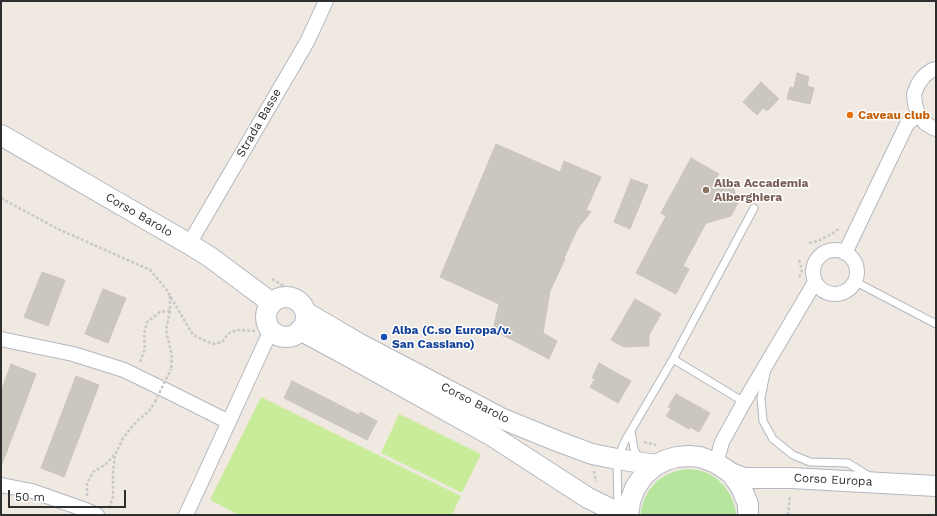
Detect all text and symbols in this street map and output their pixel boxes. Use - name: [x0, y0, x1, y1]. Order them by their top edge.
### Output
- street label: Strada Basse: [234, 86, 284, 160]
- place label: Caveau club: [858, 108, 930, 122]
- marker: Caveau club: [845, 110, 855, 120]
- place label: Alba Accademia Alberghiera: [714, 176, 809, 204]
- marker: Alba Accademia Alberghiera: [701, 185, 711, 195]
- street label: Corso Barolo: [103, 190, 175, 240]
- place label: Alba (C.so Europa/v. San Cassiano): [392, 323, 511, 351]
- marker: Alba (C.so Europa/v. San Cassiano): [379, 332, 389, 342]
- street label: Corso Barolo: [438, 380, 512, 426]
- street label: Corso Europa: [793, 471, 873, 489]
- scale bar: [10, 482, 128, 508]
- text: 50 m: [15, 490, 45, 504]

